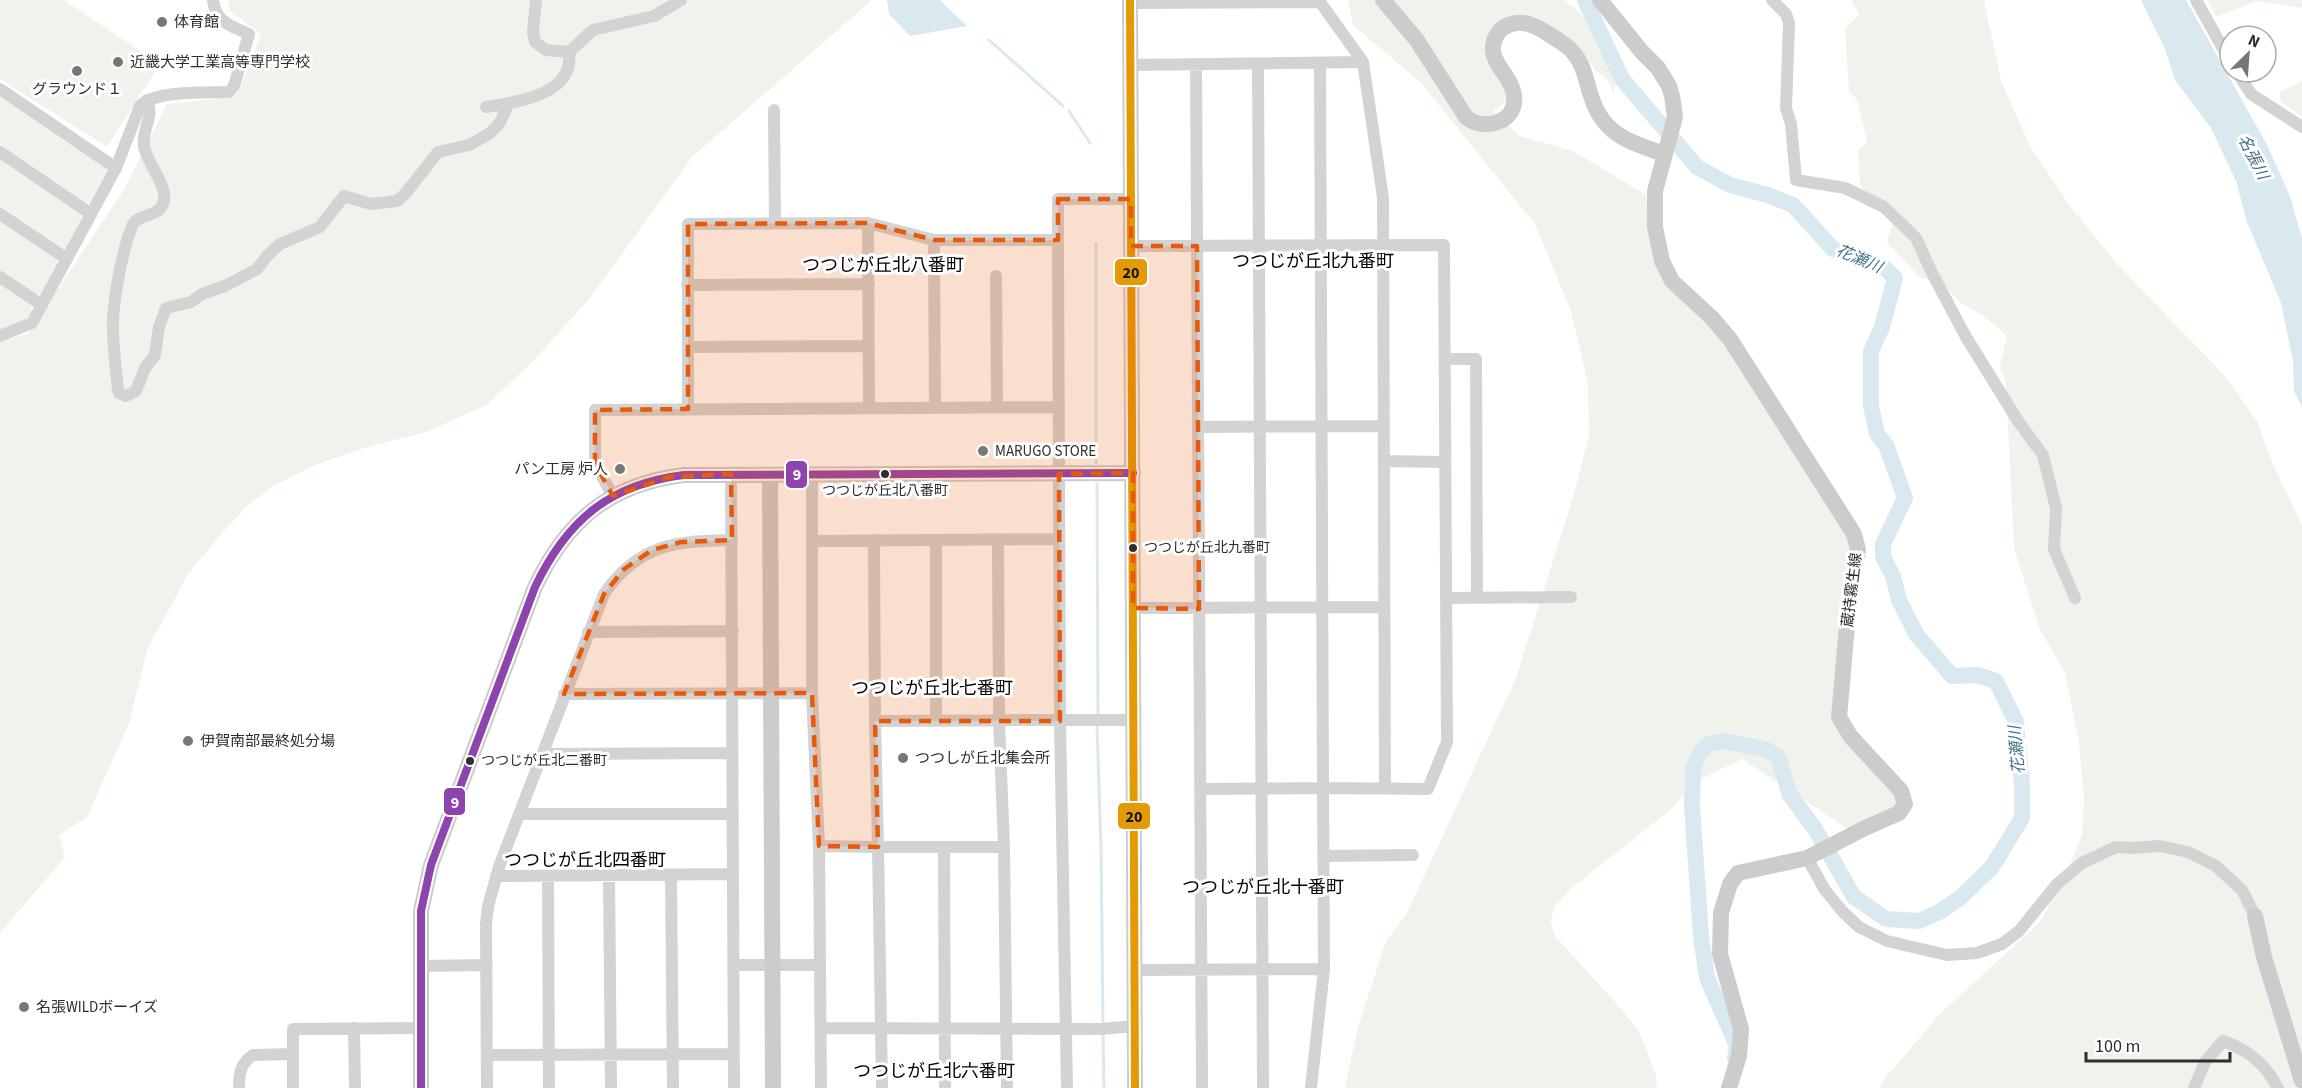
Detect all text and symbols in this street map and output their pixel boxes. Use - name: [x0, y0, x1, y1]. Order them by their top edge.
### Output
- place label: 体育館: [174, 12, 219, 33]
- marker: 体育館: [155, 15, 169, 29]
- north arrow: [2218, 24, 2278, 84]
- text: N: [2244, 29, 2263, 54]
- place label: 近畿大学工業高等専門学校: [130, 52, 310, 73]
- marker: 近畿大学工業高等専門学校: [111, 55, 125, 69]
- marker: グラウンド１: [70, 64, 84, 78]
- place label: グラウンド１: [32, 79, 122, 100]
- water label: 名張川: [2232, 131, 2275, 185]
- water label: 花瀬川: [1833, 239, 1887, 279]
- district label: つつじが丘北九番町: [1232, 249, 1394, 274]
- district label: つつじが丘北八番町: [802, 253, 964, 278]
- line badge: 20: [1114, 258, 1148, 286]
- text: 20: [1123, 262, 1139, 284]
- place label: MARUGO STORE: [995, 441, 1096, 462]
- marker: MARUGO STORE: [976, 444, 990, 458]
- place label: パン工房 炉人: [514, 459, 608, 480]
- line badge: 9: [785, 460, 808, 489]
- marker: パン工房 炉人: [613, 462, 627, 476]
- text: 9: [793, 464, 801, 486]
- marker: つつじが丘北八番町: [879, 468, 891, 480]
- place label: つつじが丘北八番町: [822, 481, 948, 501]
- place label: つつじが丘北九番町: [1144, 538, 1270, 558]
- marker: つつじが丘北九番町: [1127, 542, 1139, 554]
- street label: 蔵持霧生線: [1837, 551, 1867, 629]
- district label: つつじが丘北七番町: [851, 676, 1013, 701]
- water label: 花瀬川: [2004, 723, 2030, 775]
- place label: 伊賀南部最終処分場: [200, 731, 335, 752]
- marker: 伊賀南部最終処分場: [181, 734, 195, 748]
- place label: つつしが丘北集会所: [915, 748, 1050, 769]
- place label: つつじが丘北二番町: [481, 751, 607, 771]
- marker: つつしが丘北集会所: [896, 751, 910, 765]
- marker: つつじが丘北二番町: [464, 755, 476, 767]
- line badge: 9: [443, 787, 466, 816]
- text: 9: [451, 792, 459, 814]
- line badge: 20: [1117, 802, 1151, 830]
- text: 20: [1126, 806, 1142, 828]
- district label: つつじが丘北四番町: [504, 848, 666, 873]
- district label: つつじが丘北十番町: [1182, 875, 1344, 900]
- place label: 名張WILDボーイズ: [36, 997, 158, 1018]
- marker: 名張WILDボーイズ: [17, 1000, 31, 1014]
- scale bar: [2086, 1025, 2230, 1063]
- text: 100 m: [2095, 1034, 2140, 1059]
- district label: つつじが丘北六番町: [853, 1059, 1015, 1084]

